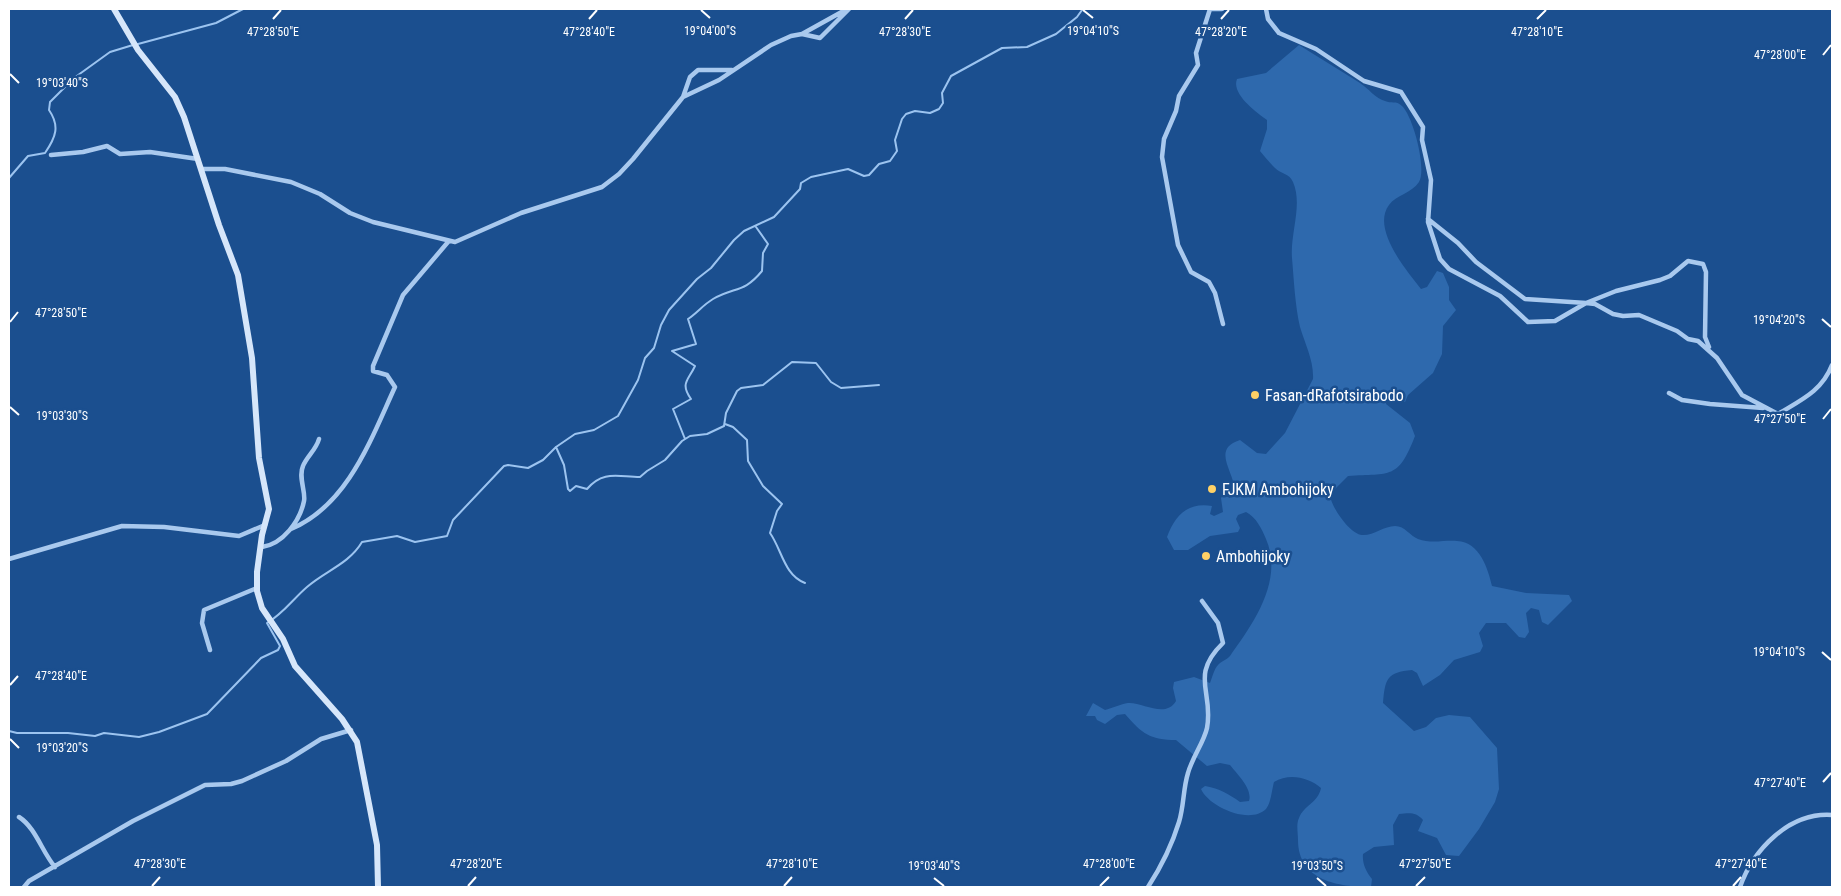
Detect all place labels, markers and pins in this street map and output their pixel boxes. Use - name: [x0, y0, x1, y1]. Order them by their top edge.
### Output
- place label: Fasan-dRafotsirabodo: [1265, 386, 1404, 405]
- marker: Fasan-dRafotsirabodo: [1249, 389, 1261, 401]
- place label: FJKM Ambohijoky: [1222, 480, 1334, 499]
- marker: FJKM Ambohijoky: [1206, 483, 1218, 495]
- place label: Ambohijoky: [1216, 547, 1290, 566]
- marker: Ambohijoky: [1200, 550, 1212, 562]

